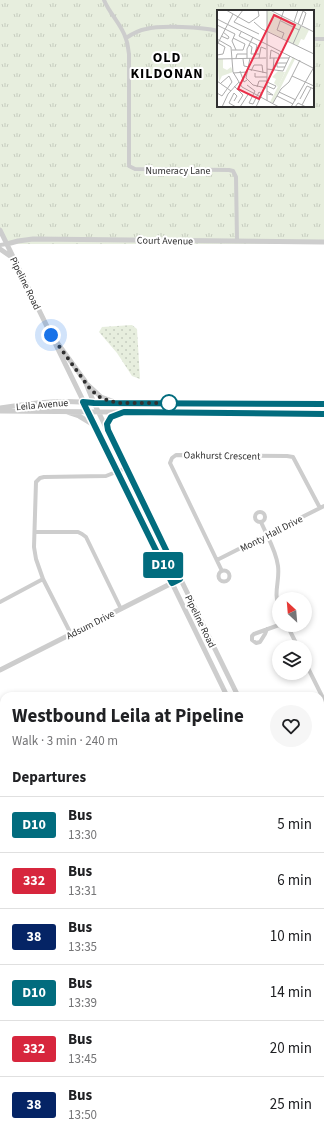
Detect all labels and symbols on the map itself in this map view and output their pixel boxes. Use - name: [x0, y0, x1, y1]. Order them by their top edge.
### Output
- inset map: [217, 10, 314, 107]
- district label: OLD KILDONAN: [130, 48, 204, 84]
- street label: Numeracy Lane: [145, 164, 211, 178]
- street label: Court Avenue: [137, 234, 193, 248]
- street label: Pipeline Road: [6, 255, 44, 312]
- your location: [41, 325, 61, 345]
- unlabelled marker: [160, 394, 178, 412]
- street label: Leila Avenue: [15, 396, 69, 414]
- street label: Oakhurst Crescent: [184, 448, 261, 464]
- street label: Monty Hall Drive: [238, 512, 305, 556]
- line badge: D10: [140, 552, 186, 578]
- north arrow: [272, 592, 312, 632]
- street label: Pipeline Road: [181, 593, 219, 650]
- street label: Adsum Drive: [64, 607, 117, 643]

